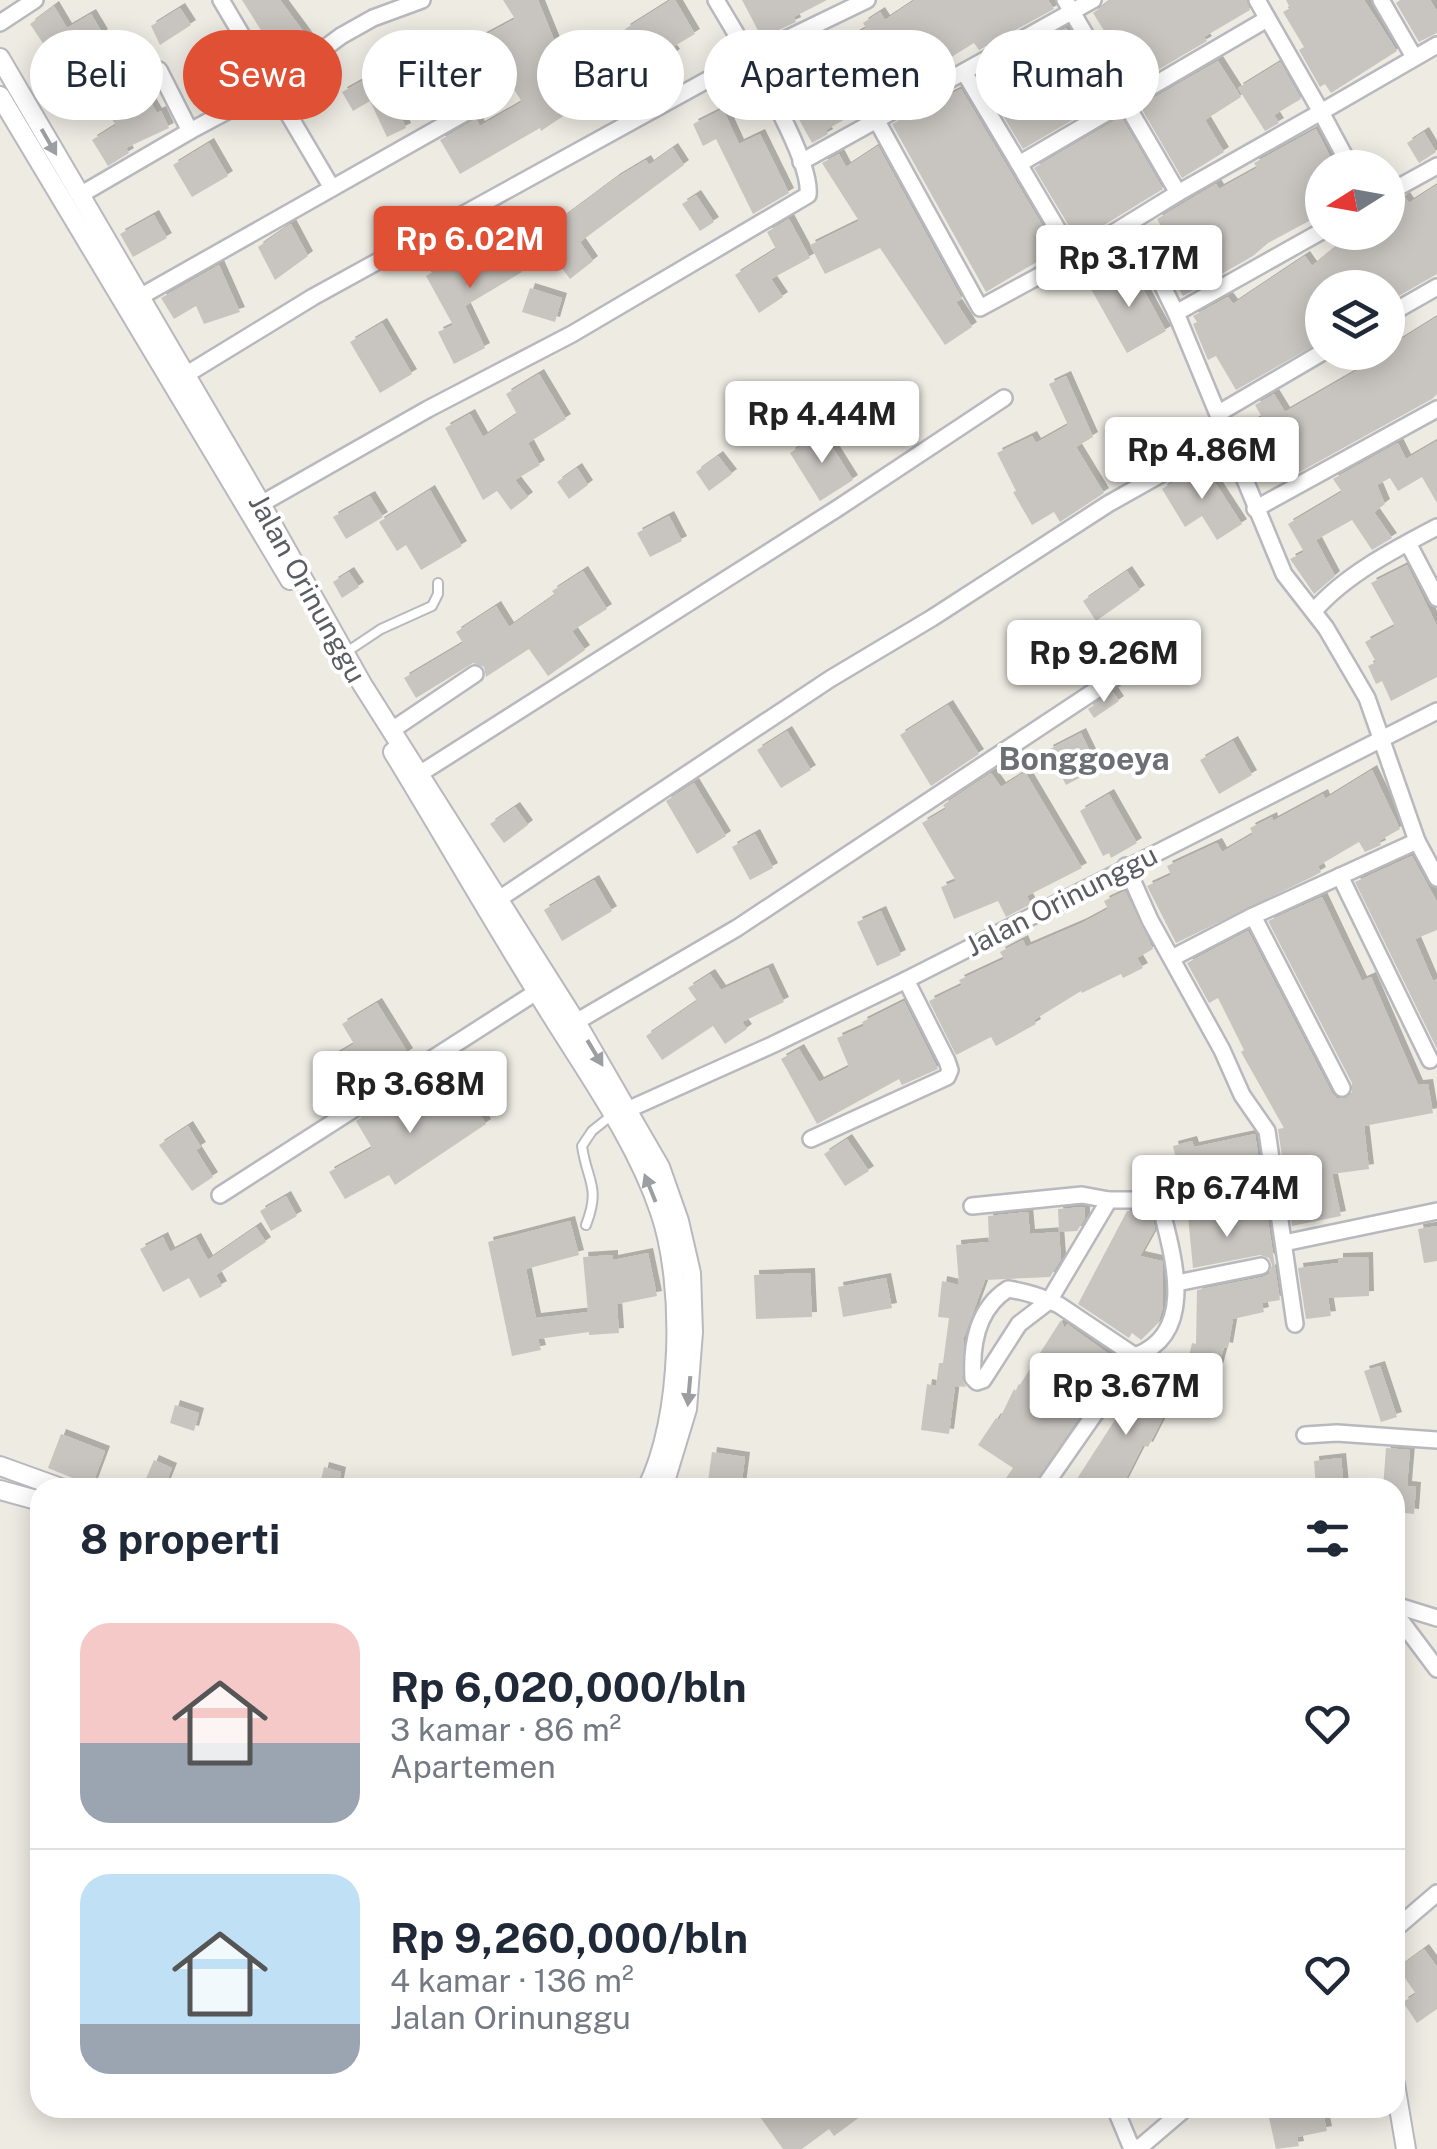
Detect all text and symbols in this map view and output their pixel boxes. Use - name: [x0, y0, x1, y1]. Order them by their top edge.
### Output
- chip: Beli: [30, 30, 163, 120]
- chip: Sewa: [183, 30, 342, 120]
- chip: Filter: [362, 30, 517, 120]
- chip: Baru: [537, 30, 684, 120]
- chip: Apartemen: [704, 30, 956, 120]
- chip: Rumah: [976, 30, 1159, 120]
- one-way arrow: [40, 128, 57, 157]
- north arrow: [1305, 150, 1405, 250]
- map controls: [1305, 150, 1405, 370]
- pin: Rp 6.02M: [367, 206, 573, 291]
- text: Rp 6.02M: [396, 220, 544, 257]
- pin: Rp 3.17M: [1026, 225, 1232, 310]
- text: Rp 3.17M: [1058, 239, 1200, 276]
- button: layers: [1305, 270, 1405, 370]
- pin: Rp 4.44M: [719, 381, 925, 466]
- text: Rp 4.44M: [747, 395, 897, 432]
- pin: Rp 4.86M: [1099, 417, 1305, 502]
- text: Rp 4.86M: [1127, 431, 1277, 468]
- street label: Jalan Orinunggu: [243, 488, 373, 688]
- pin: Rp 9.26M: [1001, 620, 1207, 705]
- text: Rp 9.26M: [1029, 634, 1179, 671]
- district label: Bonggoeya: [998, 740, 1170, 777]
- street label: Jalan Orinunggu: [960, 837, 1162, 963]
- one-way arrow: [586, 1039, 603, 1067]
- pin: Rp 3.68M: [307, 1051, 513, 1136]
- text: Rp 3.68M: [335, 1065, 485, 1102]
- pin: Rp 6.74M: [1124, 1155, 1330, 1240]
- text: Rp 6.74M: [1154, 1169, 1300, 1206]
- one-way arrow: [642, 1173, 658, 1203]
- pin: Rp 3.67M: [1023, 1353, 1229, 1438]
- text: Rp 3.67M: [1052, 1367, 1200, 1404]
- one-way arrow: [681, 1376, 697, 1408]
- icon: filters: [1300, 1511, 1355, 1566]
- text: 8 properti: [80, 1514, 280, 1563]
- text: Rp 6,020,000/bln: [390, 1662, 747, 1711]
- icon: home: [160, 1663, 280, 1783]
- icon: heart: [1300, 1696, 1355, 1751]
- text: 3 kamar · 86 m²: [390, 1711, 621, 1748]
- text: Apartemen: [390, 1748, 556, 1785]
- text: Rp 9,260,000/bln: [390, 1913, 748, 1962]
- icon: home: [160, 1914, 280, 2034]
- icon: heart: [1300, 1947, 1355, 2002]
- text: 4 kamar · 136 m²: [390, 1962, 634, 1999]
- text: Jalan Orinunggu: [390, 1999, 631, 2036]

